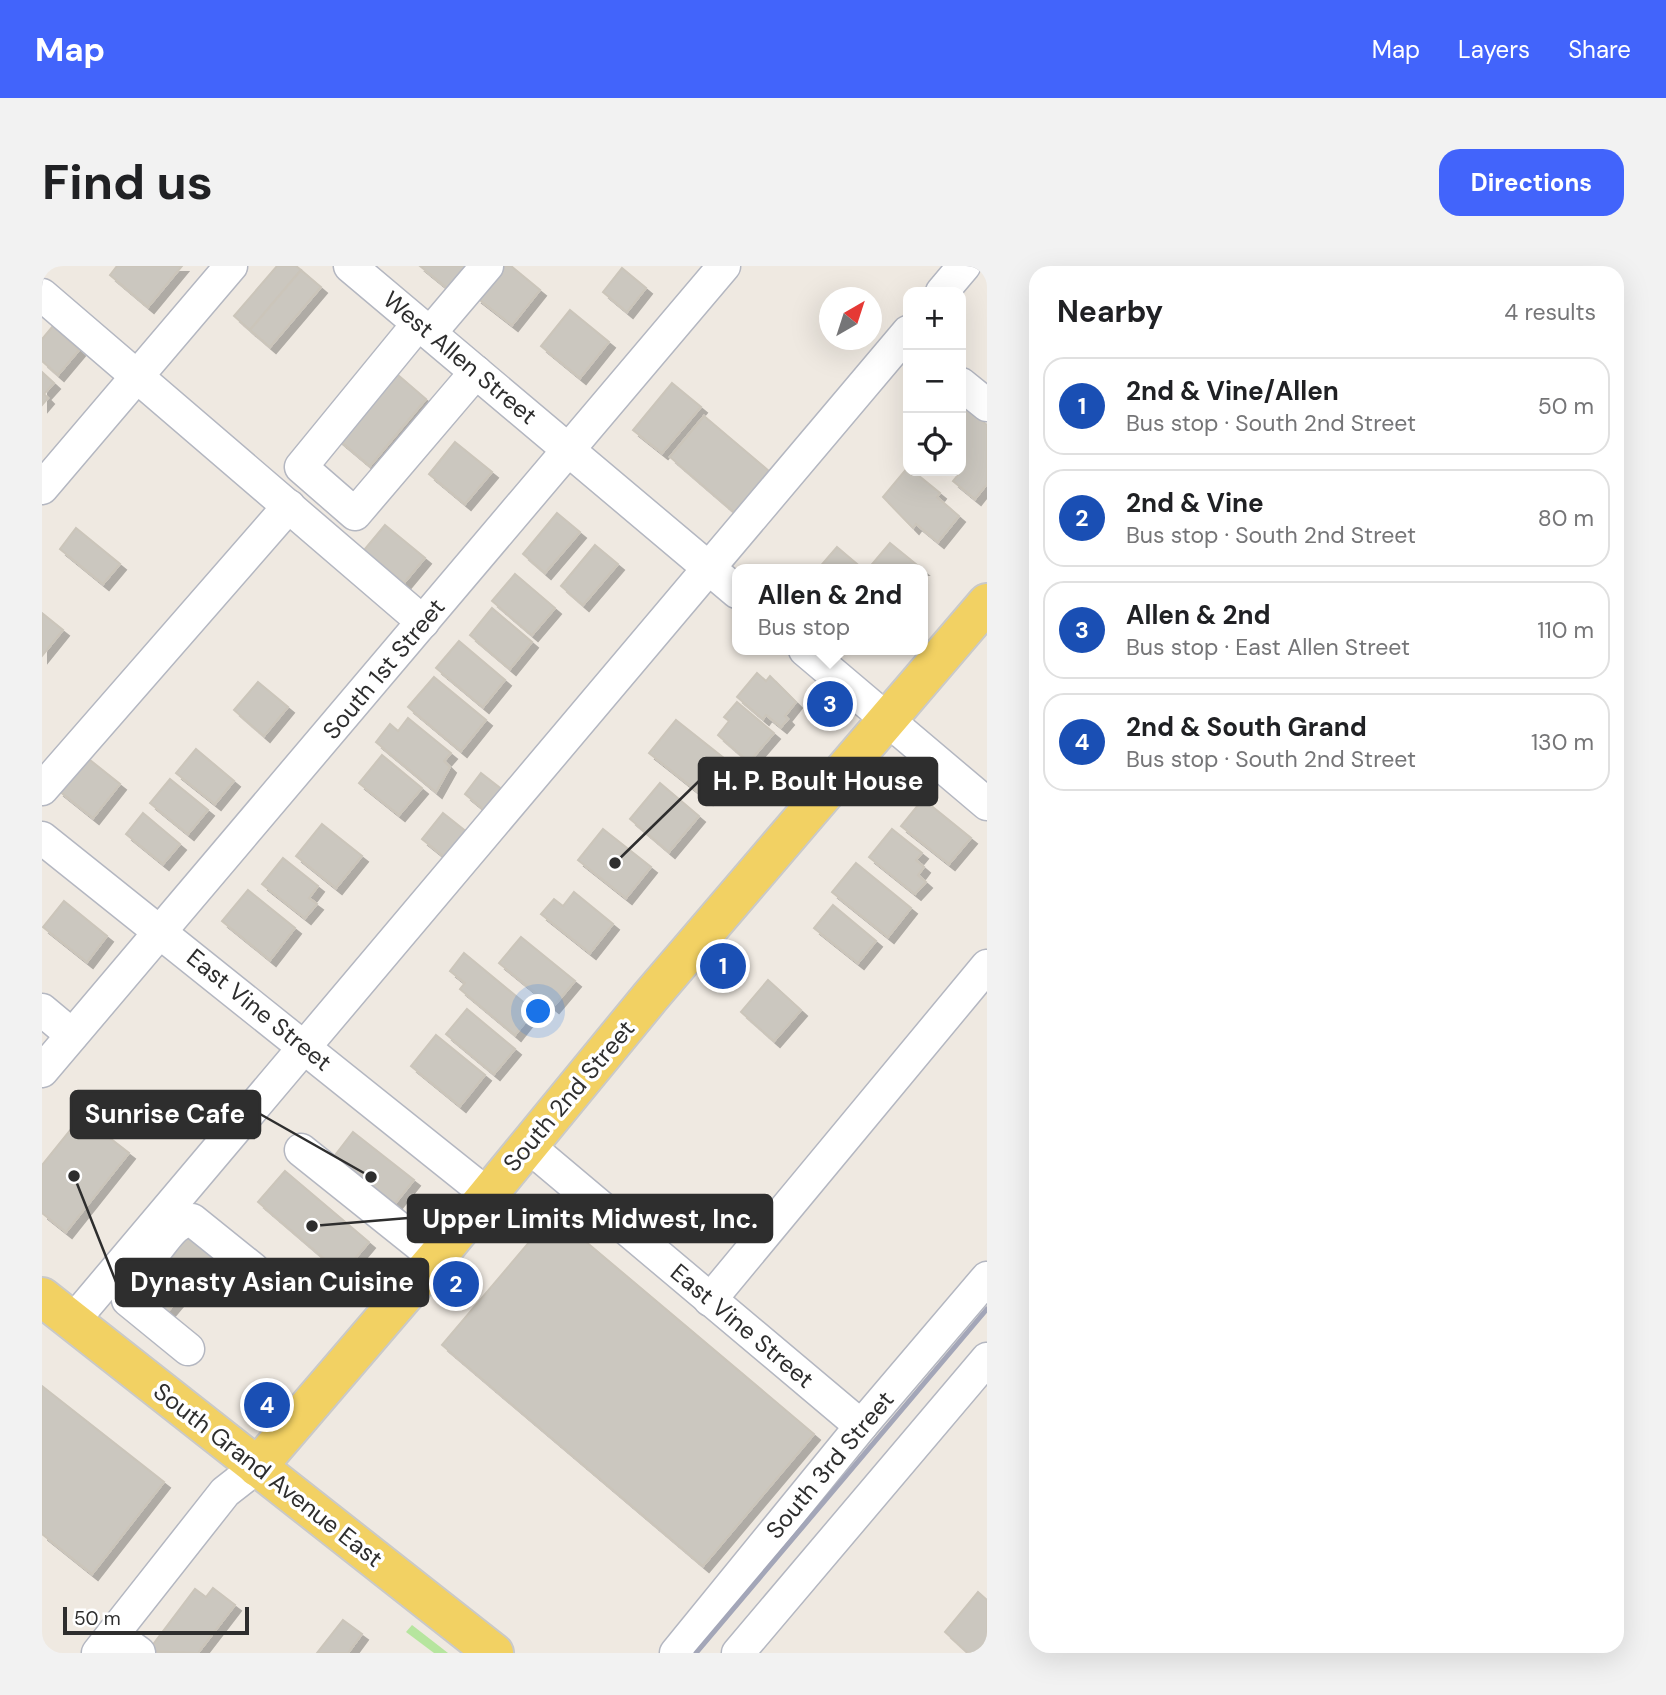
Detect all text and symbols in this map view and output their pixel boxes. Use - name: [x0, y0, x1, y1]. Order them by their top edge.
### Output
- text: Map: [35, 28, 105, 71]
- text: Map: [1372, 34, 1420, 65]
- text: Layers: [1458, 34, 1530, 65]
- text: Share: [1568, 34, 1631, 65]
- button: Directions: [1439, 149, 1624, 216]
- text: Find us: [42, 150, 213, 214]
- street label: West Allen Street: [377, 284, 544, 431]
- north arrow: [819, 287, 882, 350]
- map controls: [903, 287, 966, 476]
- button: +: [903, 287, 966, 350]
- text: Nearby: [1057, 292, 1163, 331]
- text: 4 results: [1504, 297, 1596, 327]
- button: −: [903, 350, 966, 413]
- text: 2nd & Vine/Allen: [1126, 374, 1339, 408]
- text: 1: [1078, 391, 1086, 421]
- text: 50 m: [1538, 391, 1594, 421]
- text: Bus stop · South 2nd Street: [1126, 408, 1416, 438]
- button: locate: [903, 413, 966, 476]
- text: 2nd & Vine: [1126, 486, 1264, 520]
- text: 2: [1075, 503, 1089, 533]
- text: 80 m: [1538, 503, 1594, 533]
- text: Bus stop · South 2nd Street: [1126, 520, 1416, 550]
- popup: [732, 564, 928, 655]
- text: Allen & 2nd: [758, 578, 902, 612]
- street label: South 1st Street: [316, 592, 452, 745]
- text: Allen & 2nd: [1126, 598, 1271, 632]
- text: Bus stop: [758, 612, 850, 642]
- text: 3: [1075, 615, 1089, 645]
- text: 110 m: [1537, 615, 1594, 645]
- text: Bus stop · East Allen Street: [1126, 632, 1410, 662]
- pin: 3: [807, 678, 853, 730]
- text: 2nd & South Grand: [1126, 710, 1367, 744]
- text: 4: [1075, 727, 1089, 757]
- text: 130 m: [1531, 727, 1594, 757]
- text: Bus stop · South 2nd Street: [1126, 744, 1416, 774]
- callout: H. P. Boult House: [699, 758, 937, 805]
- text: H. P. Boult House: [713, 764, 923, 798]
- pin: 1: [700, 940, 746, 992]
- street label: East Vine Street: [181, 942, 338, 1078]
- your location: [521, 994, 555, 1028]
- street label: South 2nd Street: [496, 1013, 641, 1178]
- callout: Sunrise Cafe: [71, 1091, 260, 1138]
- text: Sunrise Cafe: [85, 1097, 245, 1131]
- callout: Upper Limits Midwest, Inc.: [408, 1195, 772, 1242]
- text: Upper Limits Midwest, Inc.: [422, 1202, 758, 1236]
- street label: East Vine Street: [664, 1257, 820, 1395]
- pin: 2: [433, 1258, 479, 1310]
- callout: Dynasty Asian Cuisine: [116, 1259, 428, 1306]
- text: Dynasty Asian Cuisine: [130, 1265, 414, 1299]
- street label: South Grand Avenue East: [148, 1375, 389, 1574]
- pin: 4: [244, 1379, 290, 1431]
- street label: South 3rd Street: [759, 1384, 900, 1545]
- scale bar: [63, 1604, 248, 1636]
- text: 50 m: [74, 1606, 121, 1631]

